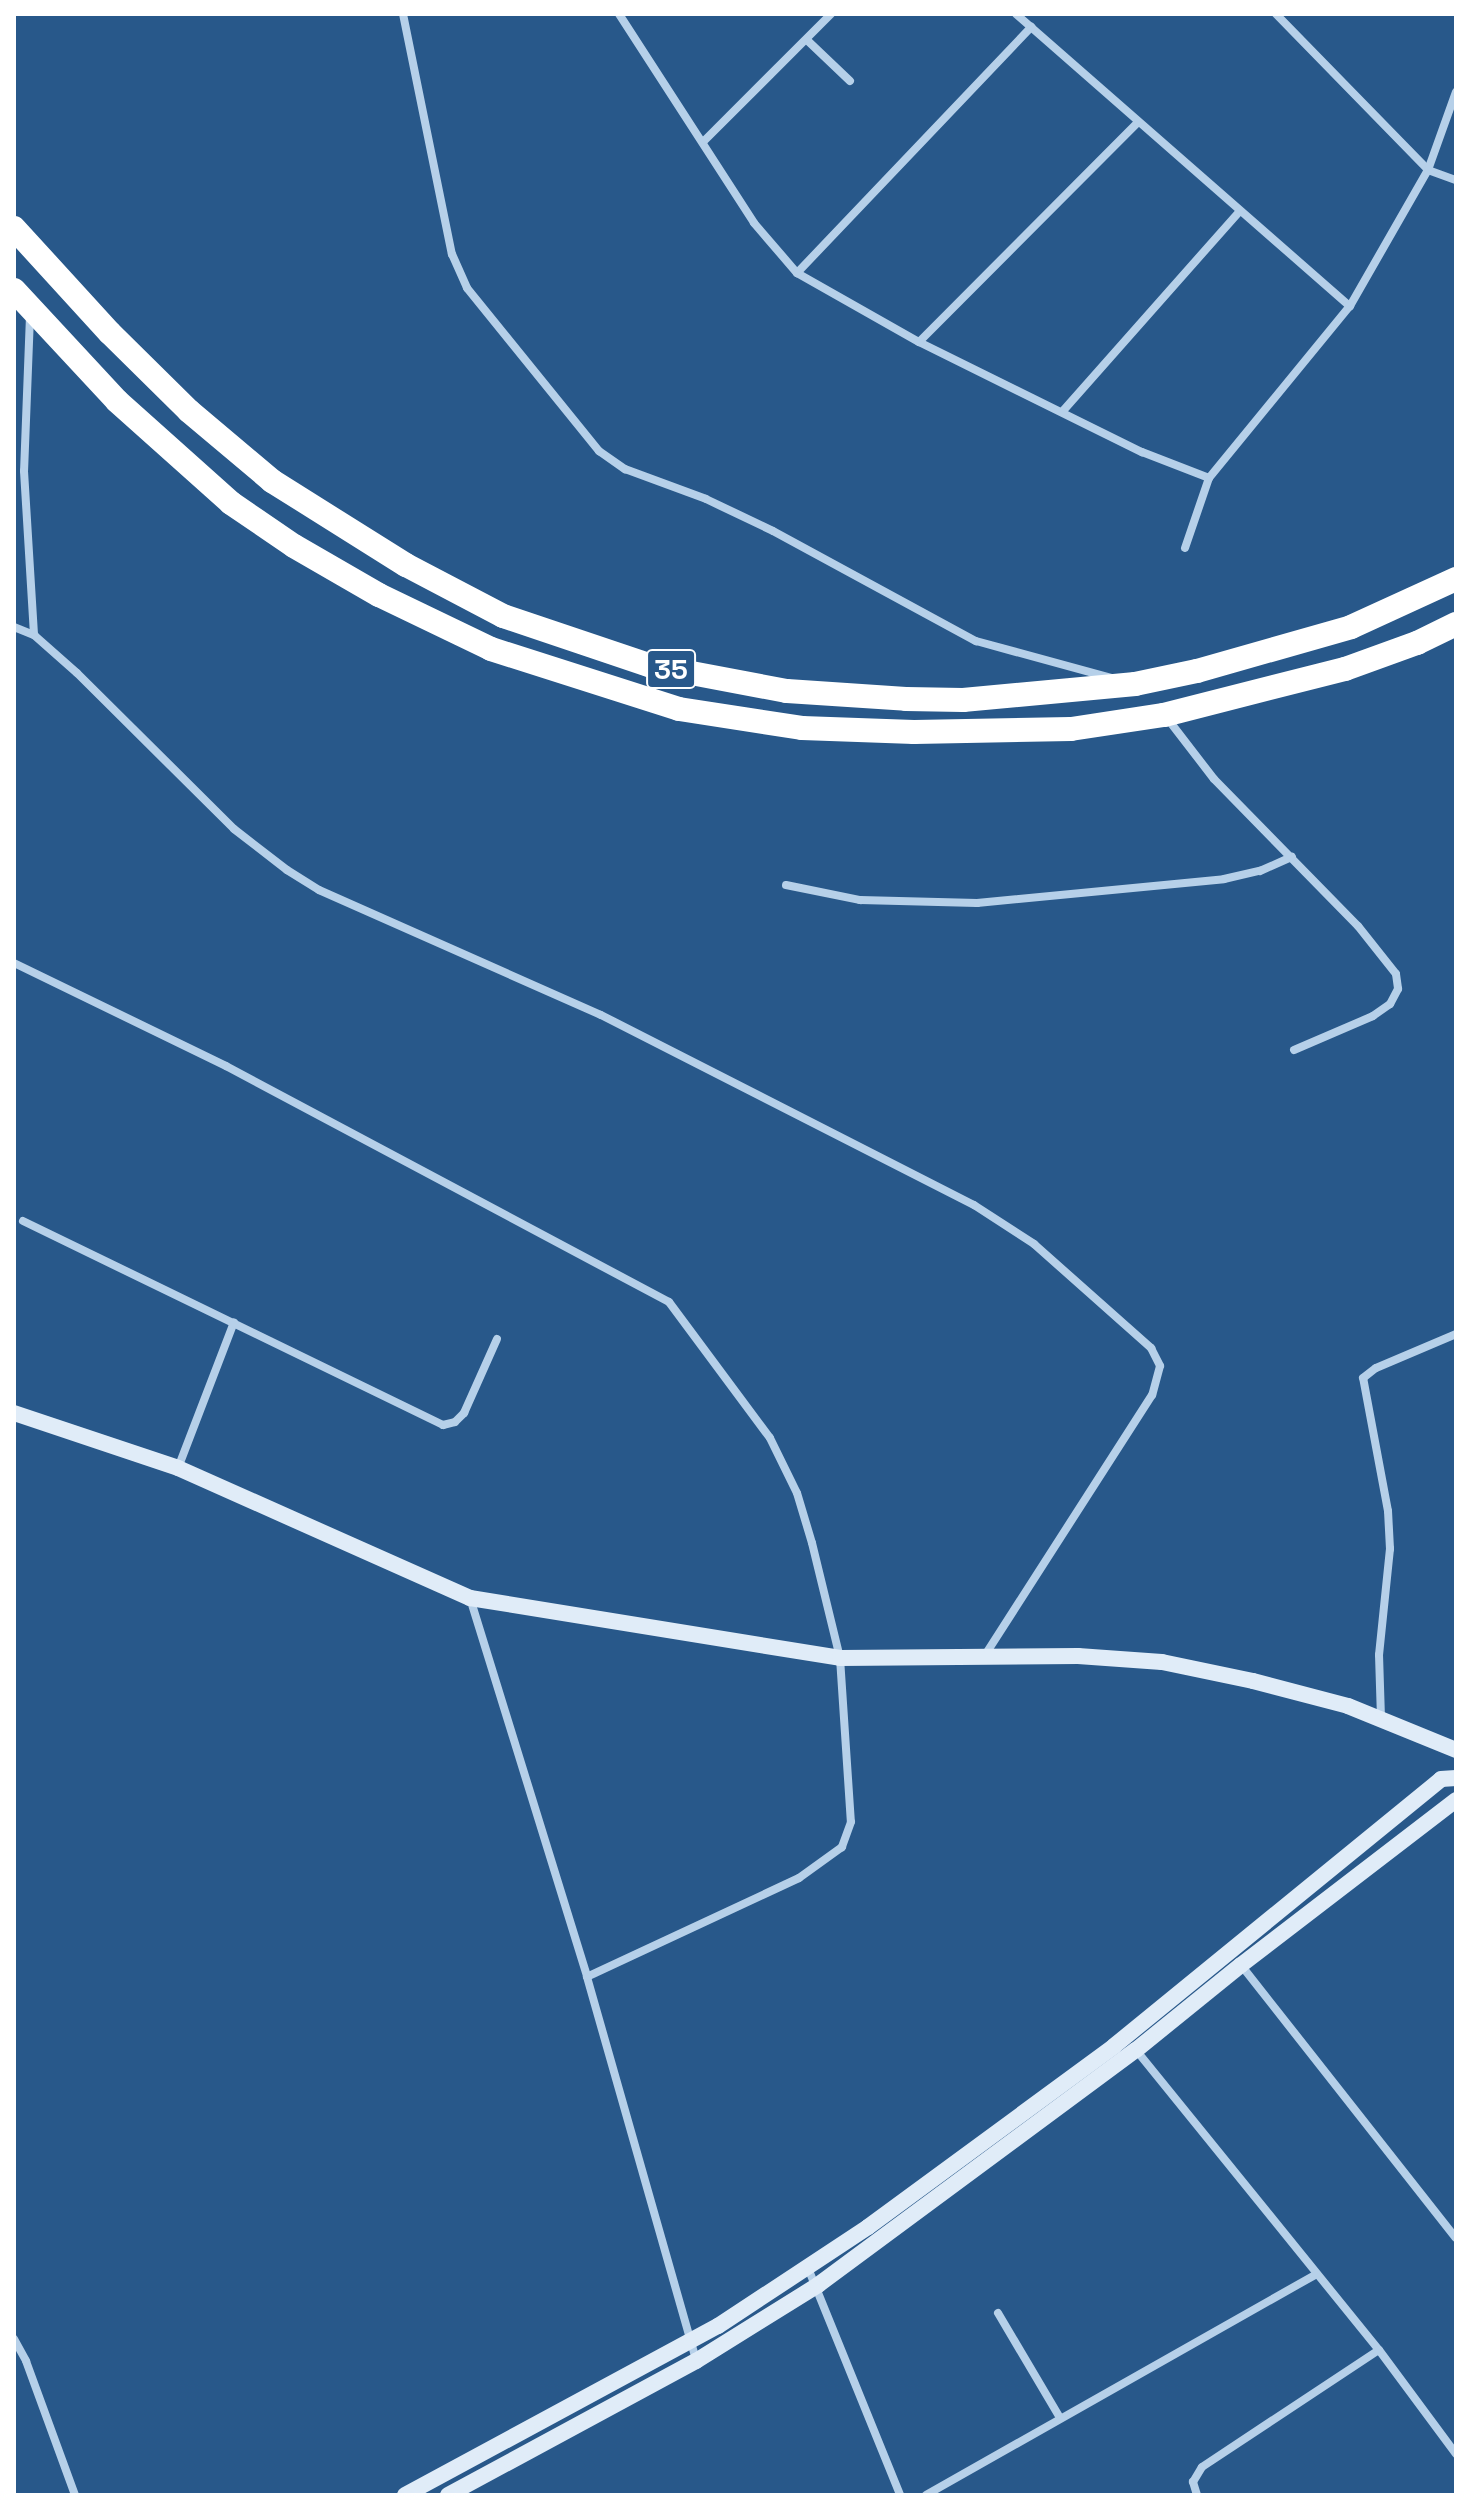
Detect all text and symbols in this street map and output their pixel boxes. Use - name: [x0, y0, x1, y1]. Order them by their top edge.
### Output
- road number: 35: [645, 645, 697, 693]

